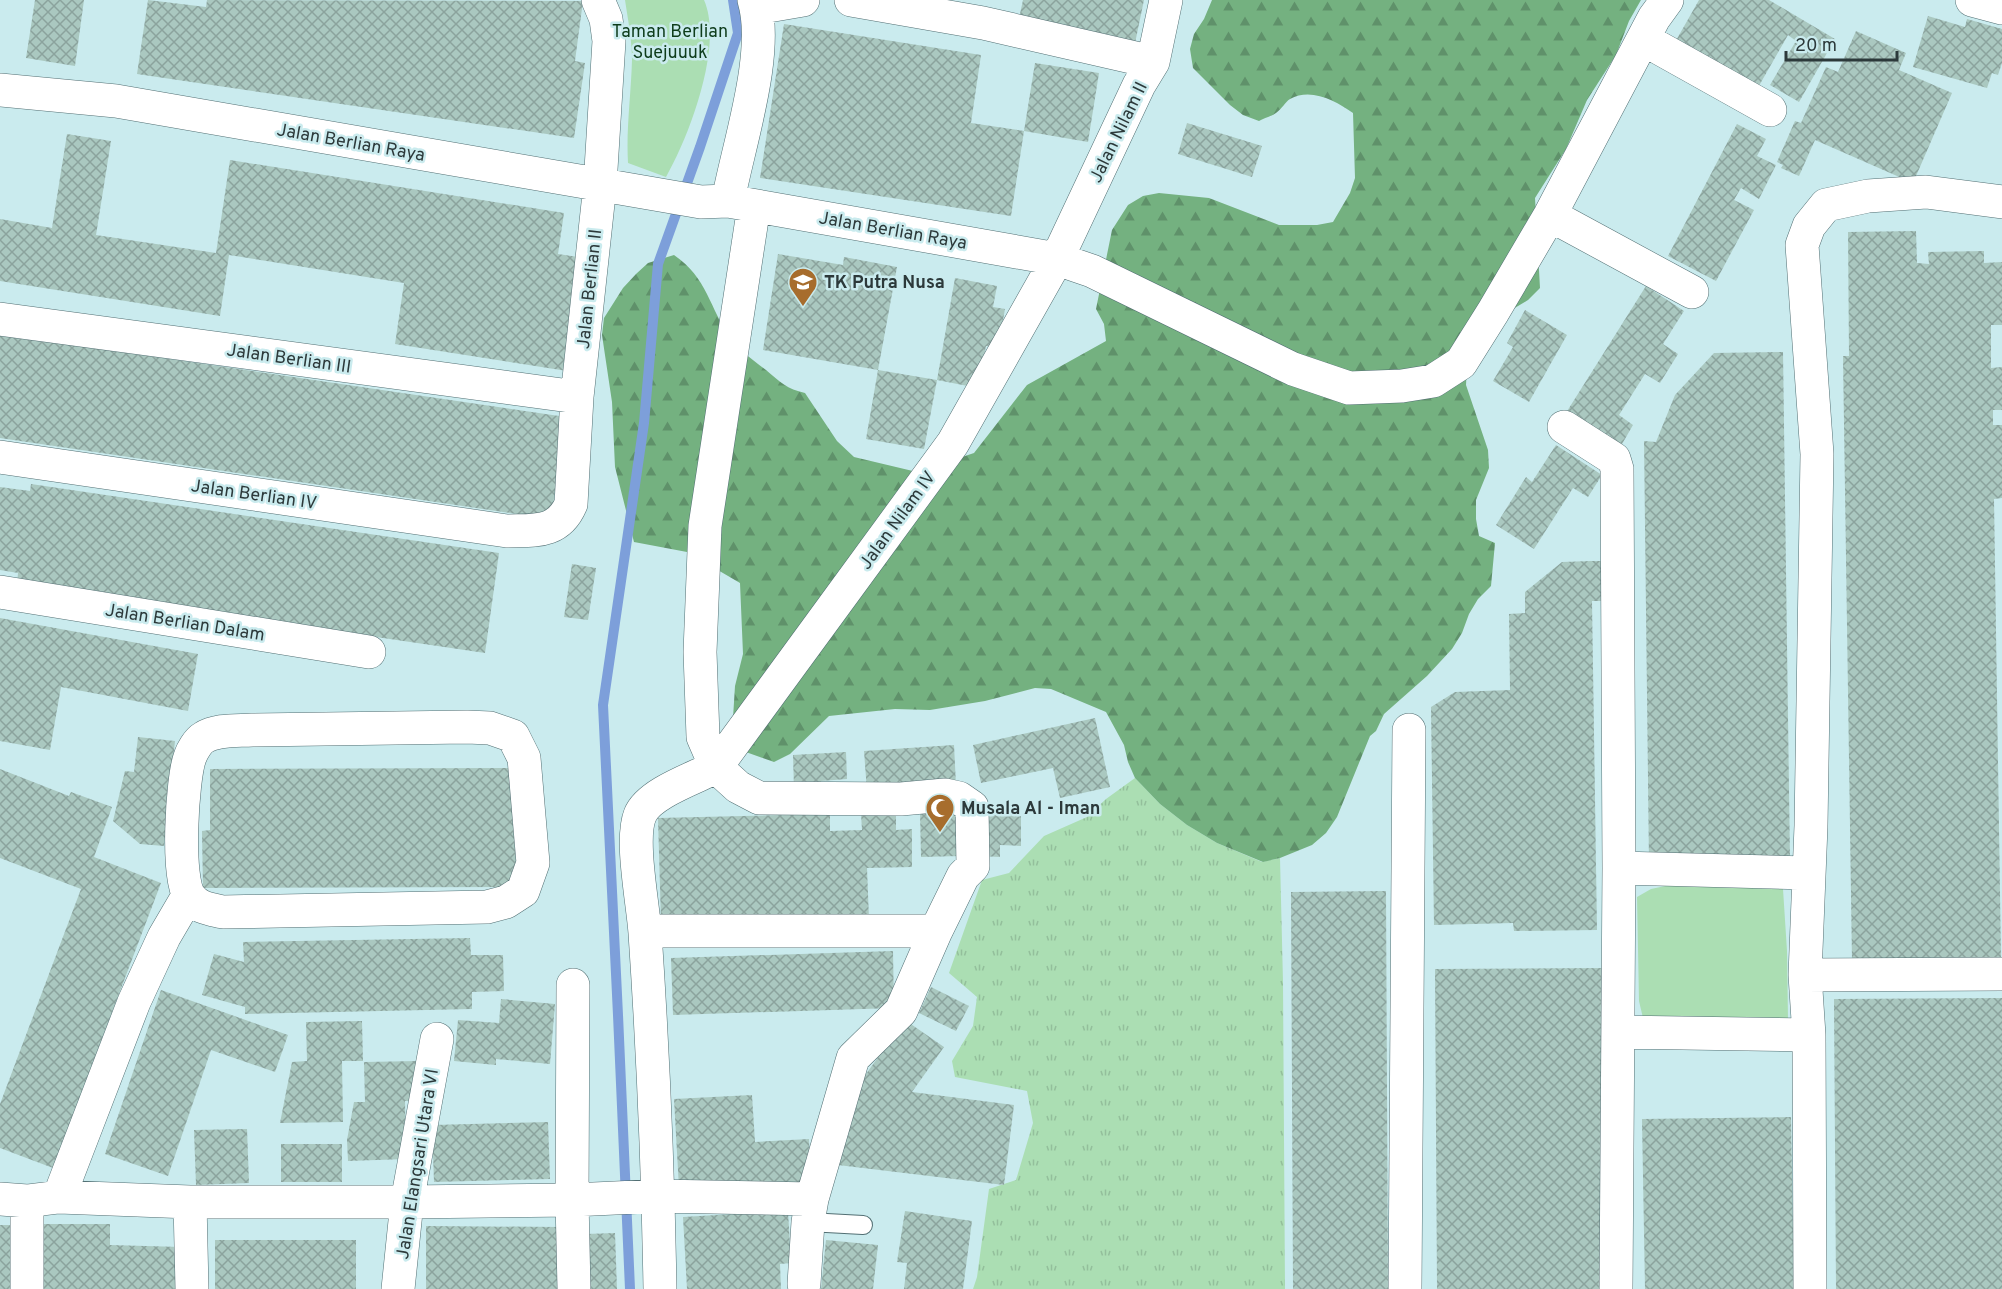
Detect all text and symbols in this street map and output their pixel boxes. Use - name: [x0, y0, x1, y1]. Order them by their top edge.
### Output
- park label: Taman Berlian Suejuuuk: [612, 21, 728, 65]
- scale bar: [1786, 24, 1897, 62]
- text: 20 m: [1795, 35, 1837, 58]
- street label: Jalan Nilam II: [1085, 78, 1154, 187]
- street label: Jalan Berlian Raya: [275, 119, 427, 168]
- street label: Jalan Berlian Raya: [817, 207, 969, 256]
- street label: Jalan Berlian II: [573, 228, 608, 350]
- school or university icon: TK Putra Nusa: [787, 266, 819, 308]
- place label: TK Putra Nusa: [824, 272, 945, 295]
- street label: Jalan Berlian III: [225, 339, 352, 380]
- street label: Jalan Nilam IV: [855, 467, 942, 575]
- street label: Jalan Berlian IV: [189, 475, 318, 516]
- street label: Jalan Berlian Dalam: [103, 600, 266, 647]
- mosque icon: Musala Al - Iman: [924, 792, 956, 834]
- place label: Musala Al - Iman: [961, 798, 1100, 821]
- street label: Jalan Elangsari Utara VI: [392, 1067, 445, 1261]

